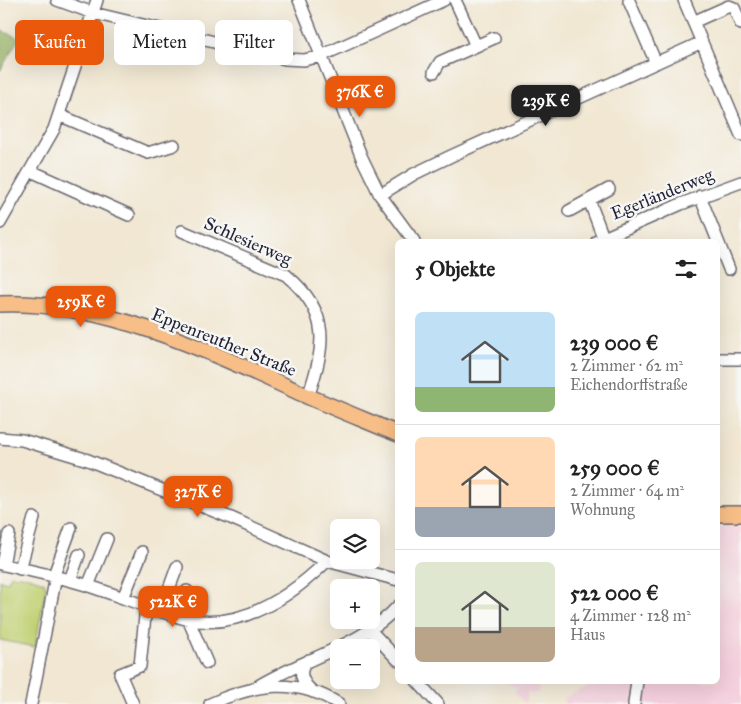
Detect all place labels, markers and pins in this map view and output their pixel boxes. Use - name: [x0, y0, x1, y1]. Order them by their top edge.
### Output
- pin: 376K €: [319, 76, 401, 118]
- pin: 239K €: [505, 84, 587, 127]
- pin: 259K €: [40, 286, 122, 328]
- pin: 327K €: [157, 476, 239, 518]
- pin: 522K €: [132, 586, 214, 628]

